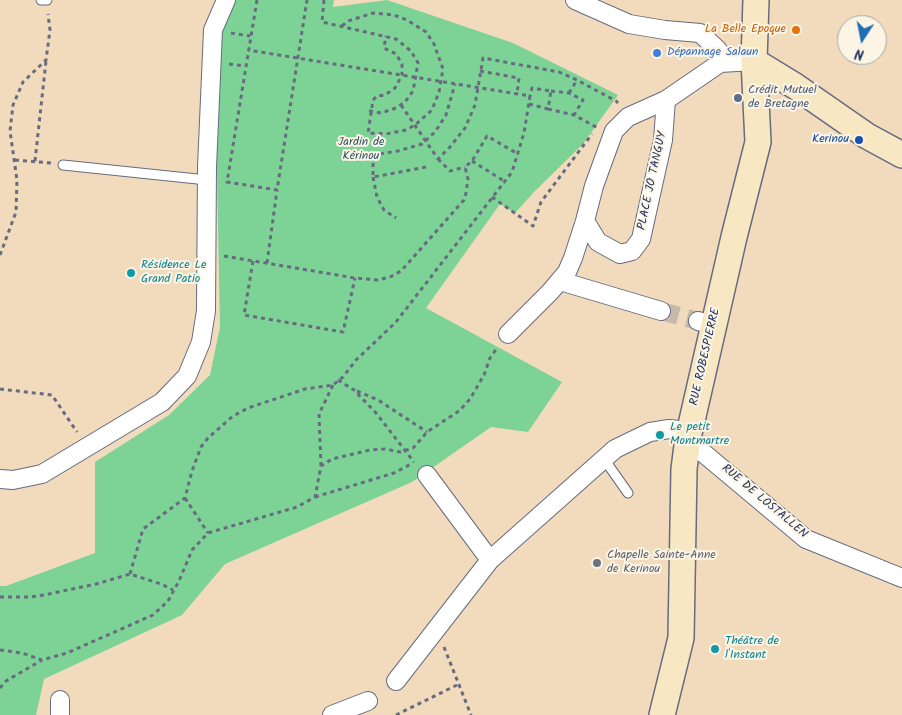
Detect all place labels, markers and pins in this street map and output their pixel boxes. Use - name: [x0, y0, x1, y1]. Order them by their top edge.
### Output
- place label: La Belle Epoque: [705, 23, 786, 37]
- marker: La Belle Epoque: [790, 24, 802, 36]
- place label: Dépannage Salaun: [667, 46, 758, 60]
- marker: Dépannage Salaun: [651, 47, 663, 59]
- place label: Crédit Mutuel de Bretagne: [748, 84, 817, 112]
- marker: Crédit Mutuel de Bretagne: [732, 92, 744, 104]
- place label: Kerinou: [812, 133, 849, 147]
- marker: Kerinou: [853, 134, 865, 146]
- place label: Résidence Le Grand Patio: [141, 259, 207, 287]
- marker: Résidence Le Grand Patio: [125, 267, 137, 279]
- place label: Le petit Montmartre: [670, 421, 729, 449]
- marker: Le petit Montmartre: [654, 429, 666, 441]
- place label: Chapelle Sainte-Anne de Kerinou: [607, 549, 716, 577]
- marker: Chapelle Sainte-Anne de Kerinou: [591, 557, 603, 569]
- place label: Théâtre de l'Instant: [725, 635, 779, 663]
- marker: Théâtre de l'Instant: [709, 643, 721, 655]

